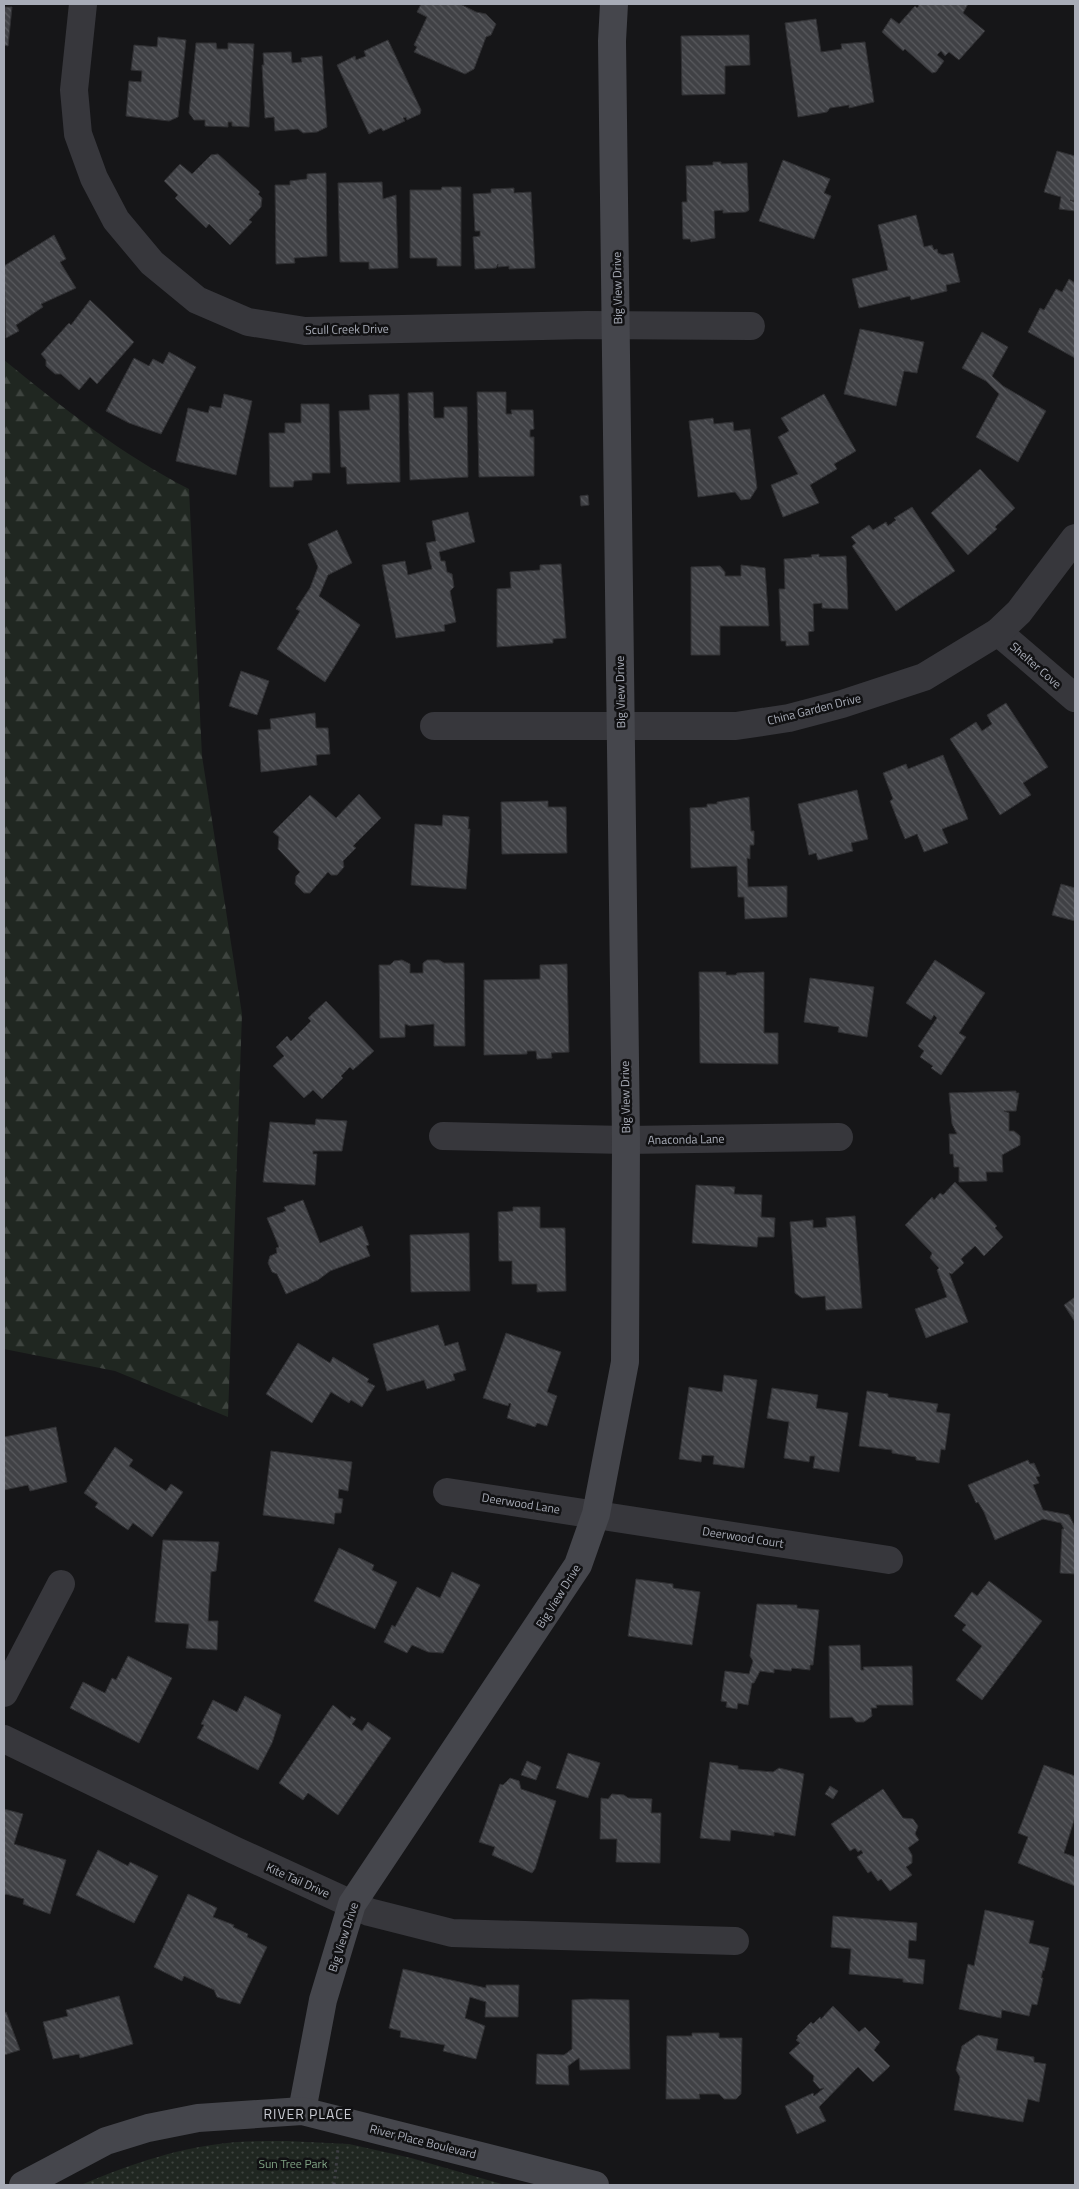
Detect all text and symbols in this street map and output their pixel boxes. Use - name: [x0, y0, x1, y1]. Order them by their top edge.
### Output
- street label: Big View Drive: [607, 252, 627, 324]
- street label: Scull Creek Drive: [305, 319, 389, 339]
- street label: Shelter Cove: [1006, 637, 1066, 693]
- street label: Big View Drive: [610, 656, 630, 728]
- street label: China Garden Drive: [765, 688, 863, 730]
- street label: Big View Drive: [615, 1061, 635, 1133]
- street label: Anaconda Lane: [647, 1129, 725, 1149]
- street label: Deerwood Lane: [480, 1487, 562, 1519]
- street label: Deerwood Court: [701, 1521, 786, 1553]
- street label: Big View Drive: [531, 1560, 585, 1632]
- street label: Kite Tail Drive: [263, 1858, 333, 1902]
- street label: Big View Drive: [323, 1900, 363, 1974]
- district label: RIVER PLACE: [263, 2103, 353, 2124]
- street label: River Place Boulevard: [368, 2119, 478, 2163]
- park label: Sun Tree Park: [258, 2154, 328, 2173]

